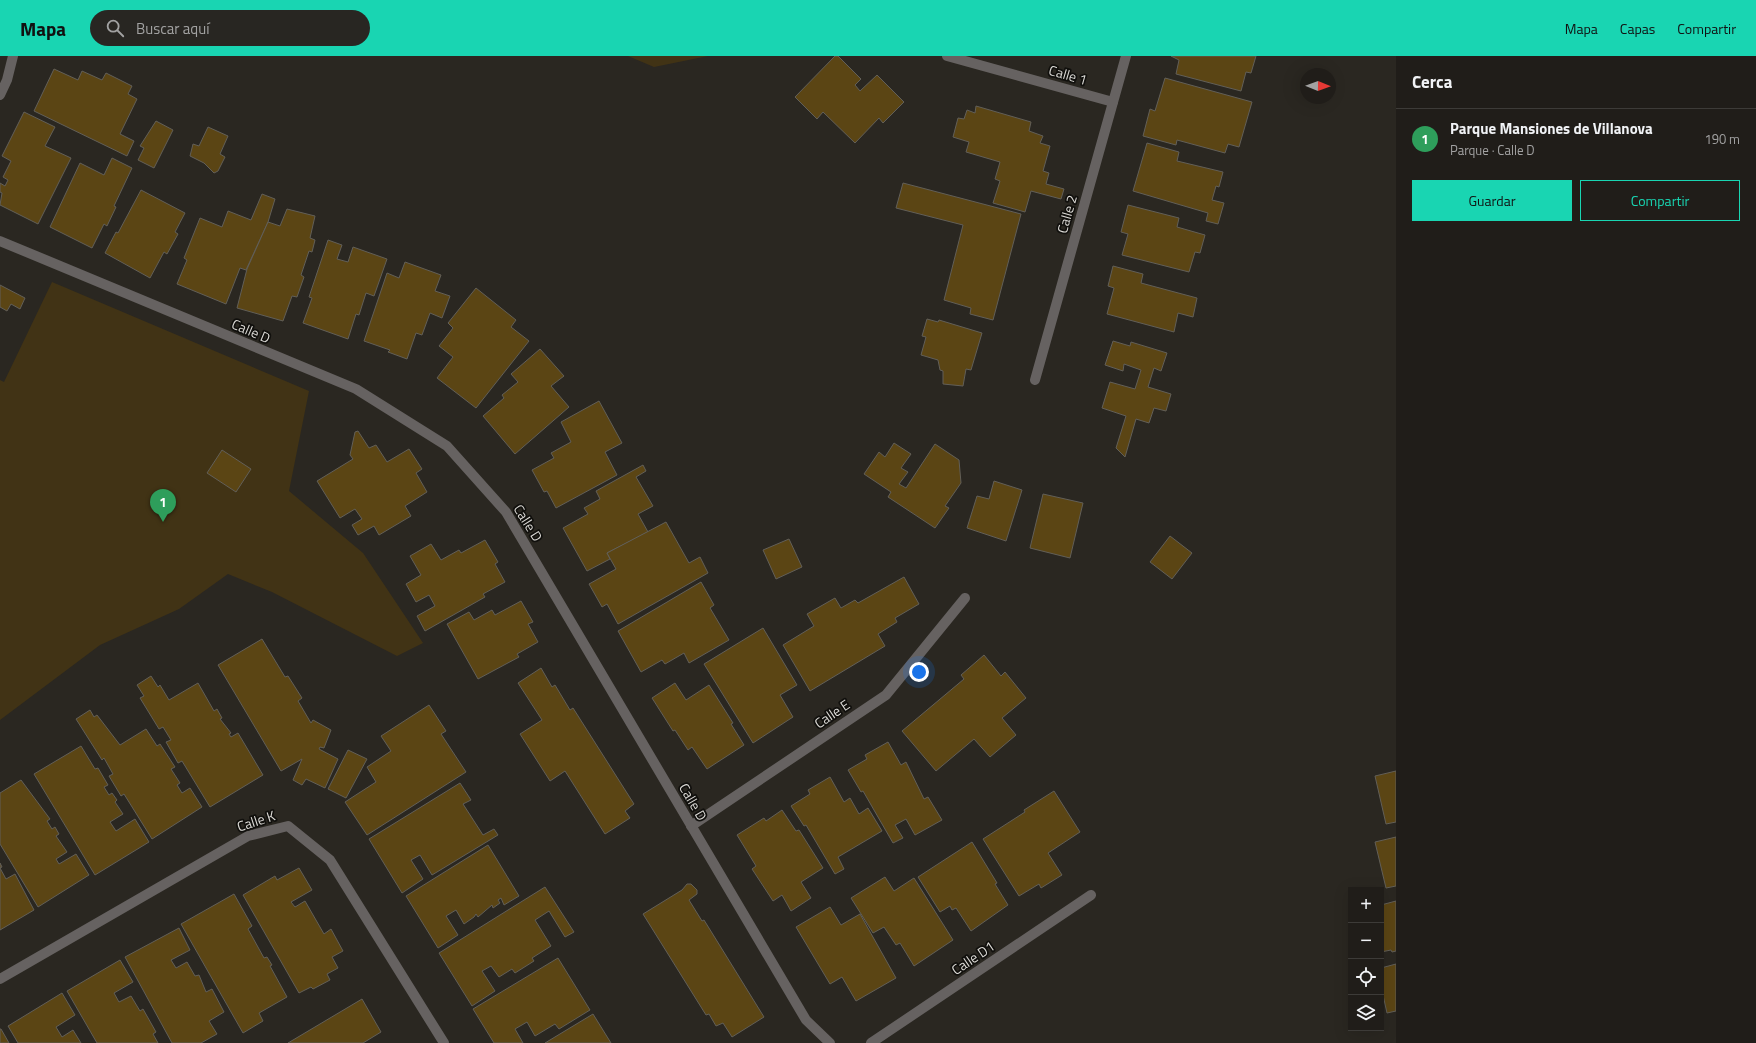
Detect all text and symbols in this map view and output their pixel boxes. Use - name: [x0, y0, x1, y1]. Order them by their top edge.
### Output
- search box: [90, 10, 370, 46]
- text: Mapa: [20, 14, 66, 43]
- icon: search: [104, 17, 126, 39]
- text: Buscar aquí: [136, 17, 209, 40]
- text: Mapa: [1565, 18, 1598, 39]
- text: Capas: [1620, 18, 1655, 39]
- text: Compartir: [1677, 18, 1736, 39]
- street label: Calle 1: [1046, 59, 1090, 90]
- north arrow: [1300, 68, 1336, 104]
- text: Cerca: [1412, 69, 1452, 95]
- text: Parque Mansiones de Villanova: [1450, 117, 1653, 140]
- text: 1: [1421, 129, 1429, 149]
- text: 190 m: [1704, 129, 1740, 149]
- text: Parque · Calle D: [1450, 140, 1535, 160]
- button: Guardar: [1412, 180, 1572, 221]
- button: Compartir: [1580, 180, 1740, 221]
- street label: Calle 2: [1051, 192, 1082, 236]
- street label: Calle D: [229, 313, 274, 348]
- pin: 1: [150, 489, 176, 522]
- street label: Calle D: [509, 500, 548, 545]
- your location: [909, 662, 929, 682]
- street label: Calle E: [810, 694, 854, 733]
- street label: Calle D: [674, 779, 713, 824]
- street label: Calle K: [234, 804, 278, 837]
- map controls: [1348, 887, 1384, 1031]
- button: +: [1348, 887, 1384, 923]
- button: −: [1348, 923, 1384, 959]
- street label: Calle D1: [947, 935, 999, 980]
- button: locate: [1348, 959, 1384, 995]
- button: layers: [1348, 995, 1384, 1031]

